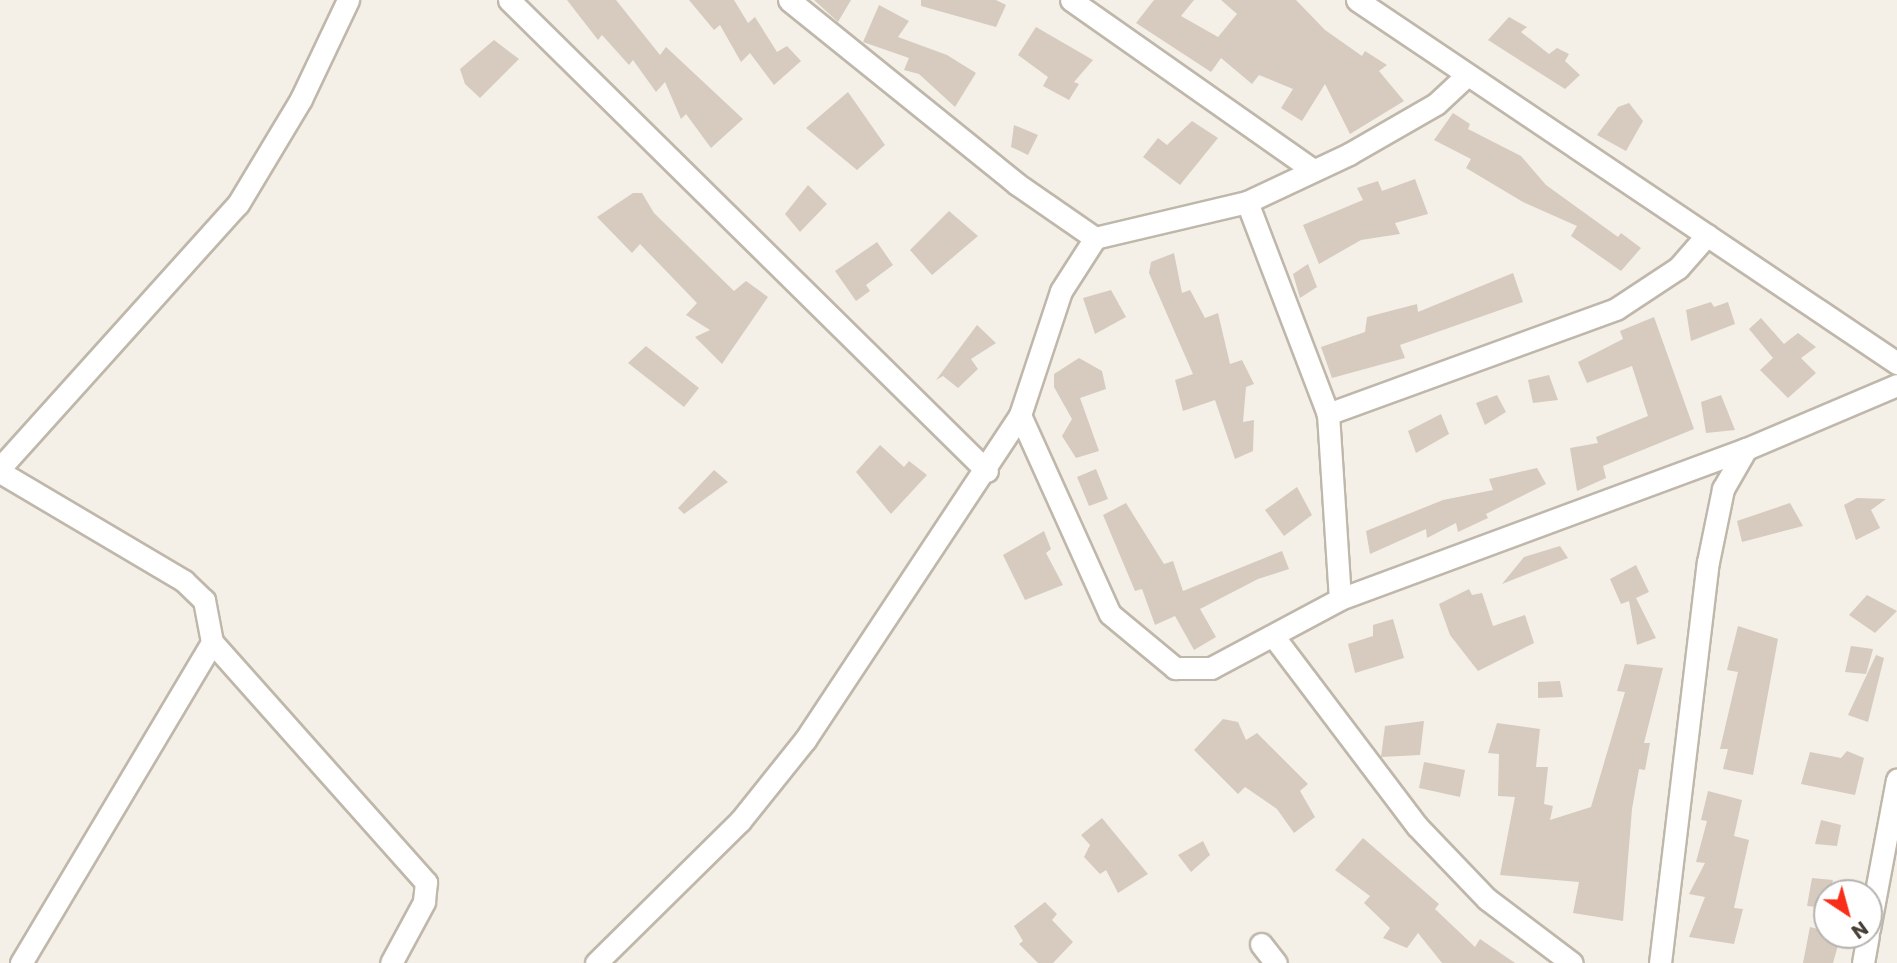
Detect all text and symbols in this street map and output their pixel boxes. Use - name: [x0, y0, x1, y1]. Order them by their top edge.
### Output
- north arrow: [1813, 879, 1883, 949]
- text: N: [1846, 915, 1873, 945]

